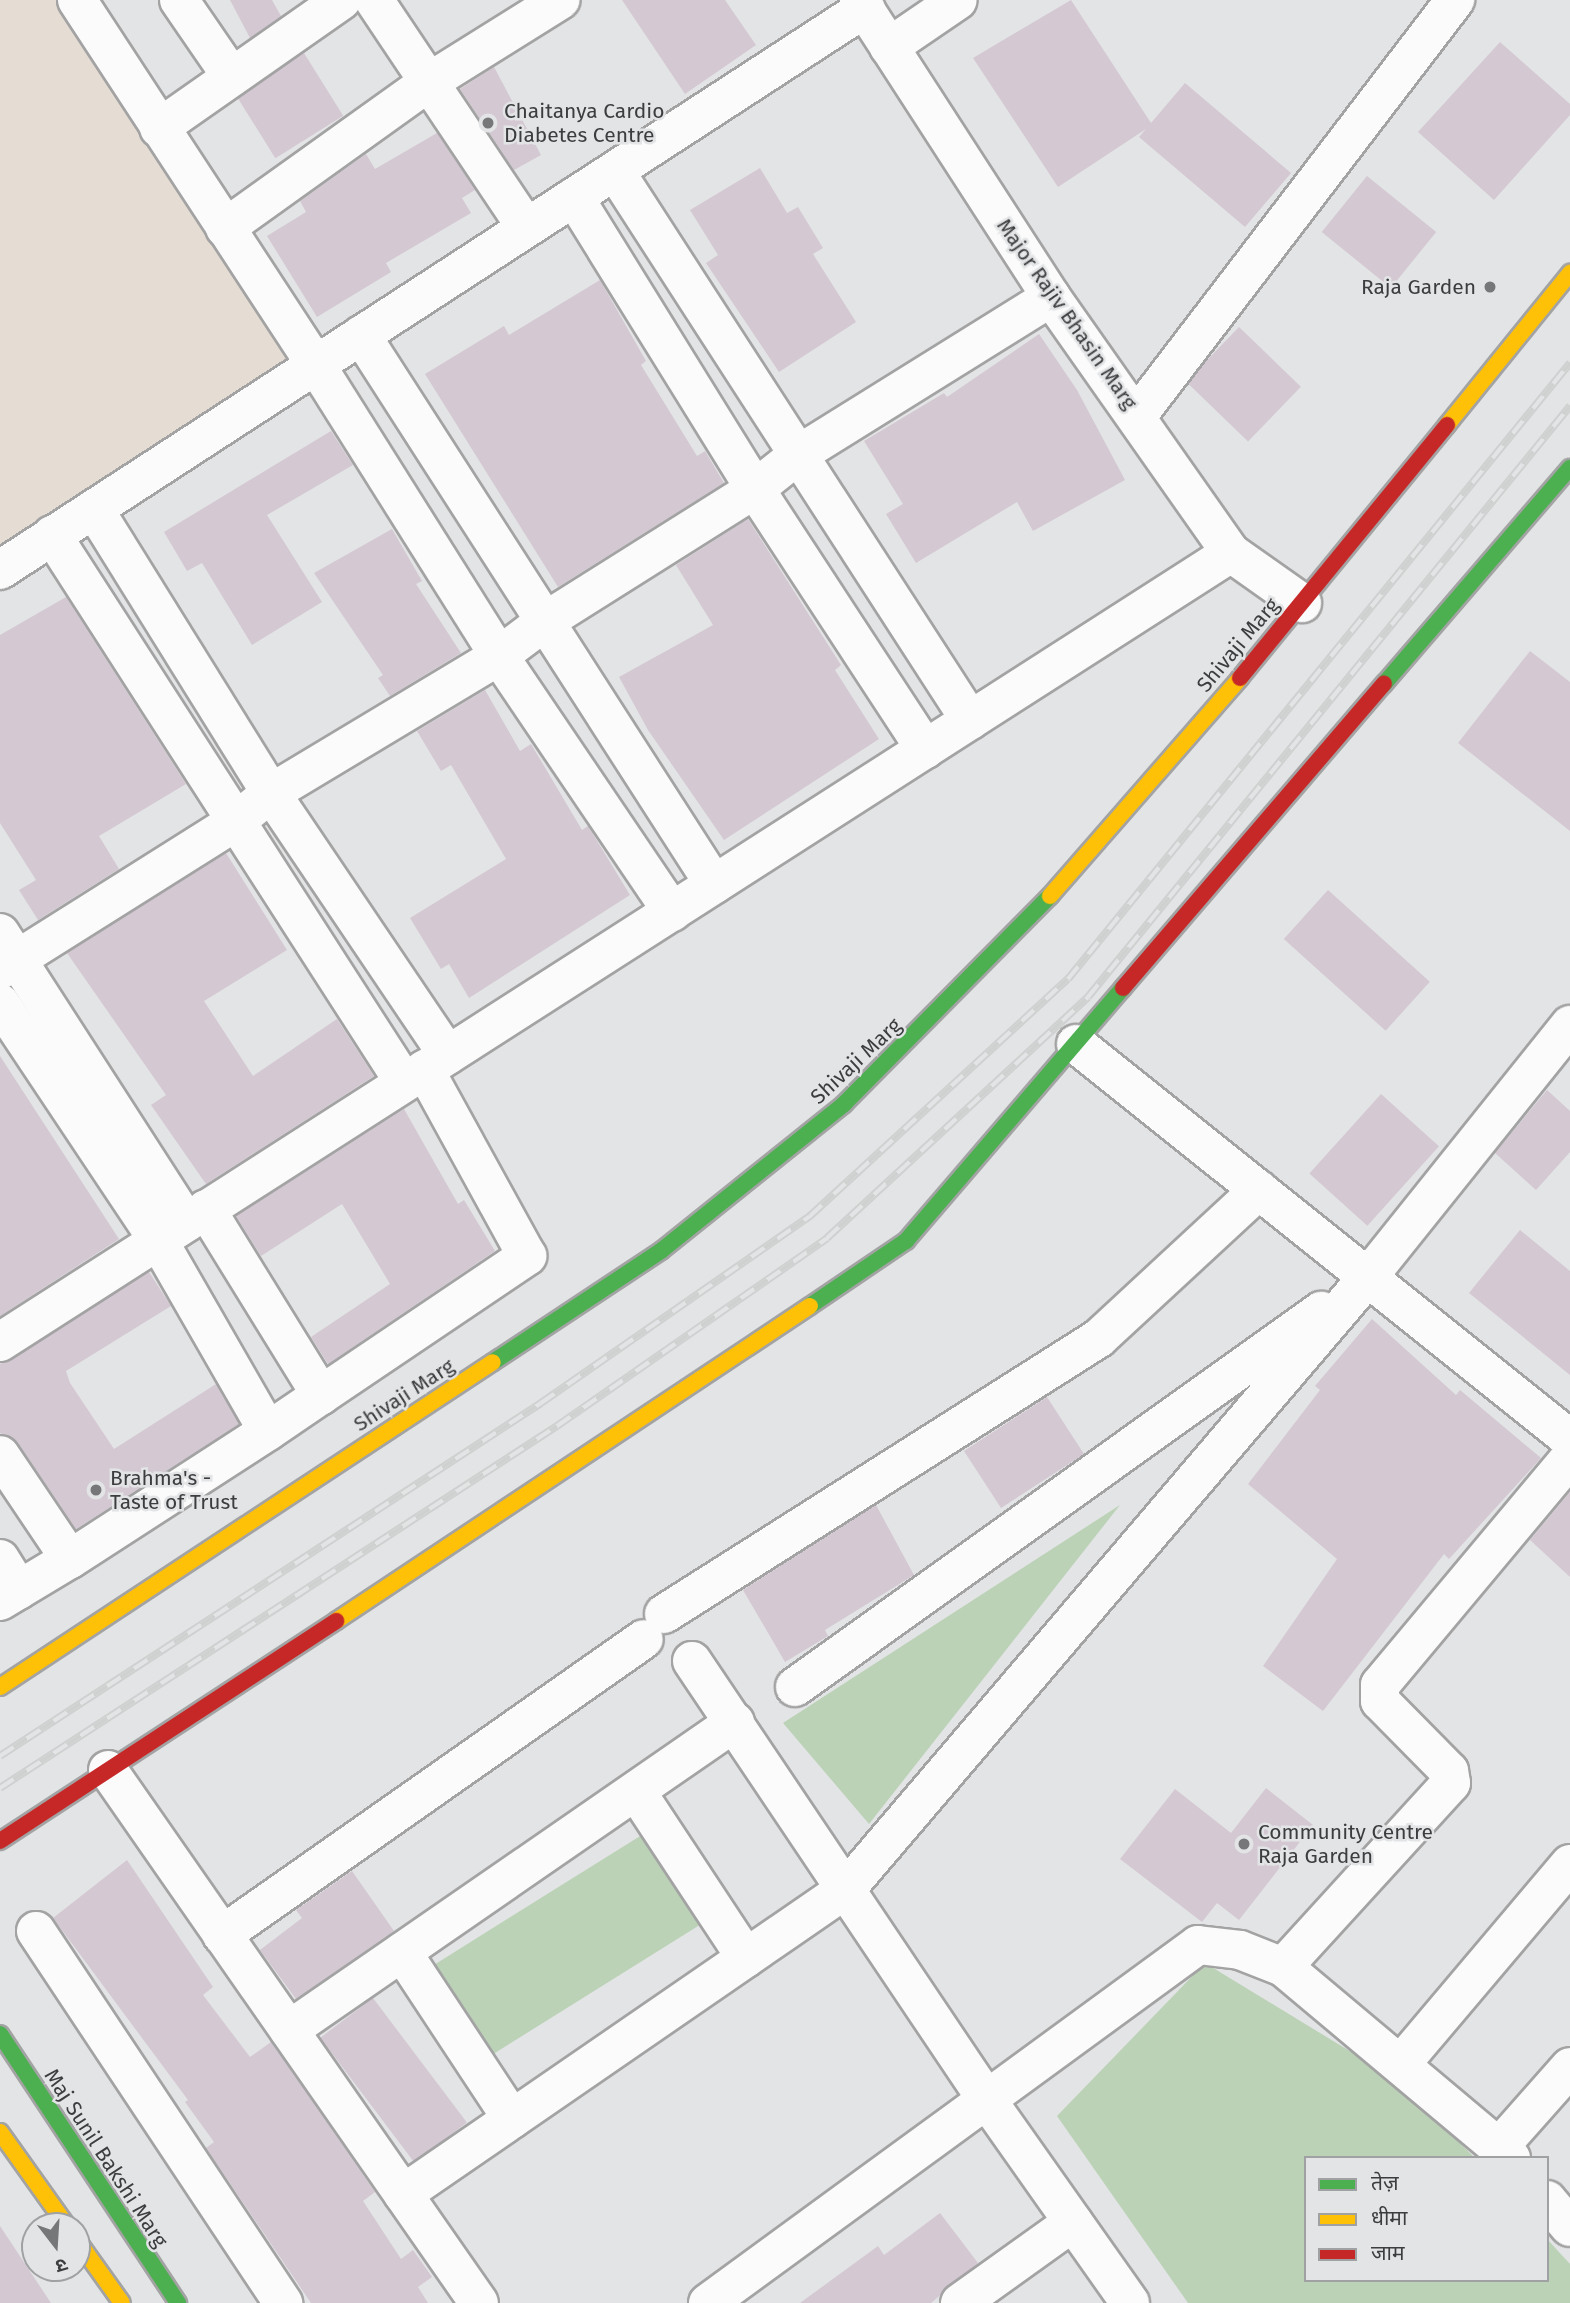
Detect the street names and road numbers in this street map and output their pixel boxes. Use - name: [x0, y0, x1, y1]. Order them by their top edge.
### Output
- street label: Major Rajiv Bhasin Marg: [992, 214, 1142, 414]
- street label: Shivaji Marg: [1191, 593, 1285, 697]
- street label: Shivaji Marg: [805, 1013, 907, 1109]
- street label: Shivaji Marg: [349, 1353, 459, 1437]
- street label: Maj Sunil Bakshi Marg: [39, 2064, 173, 2252]

